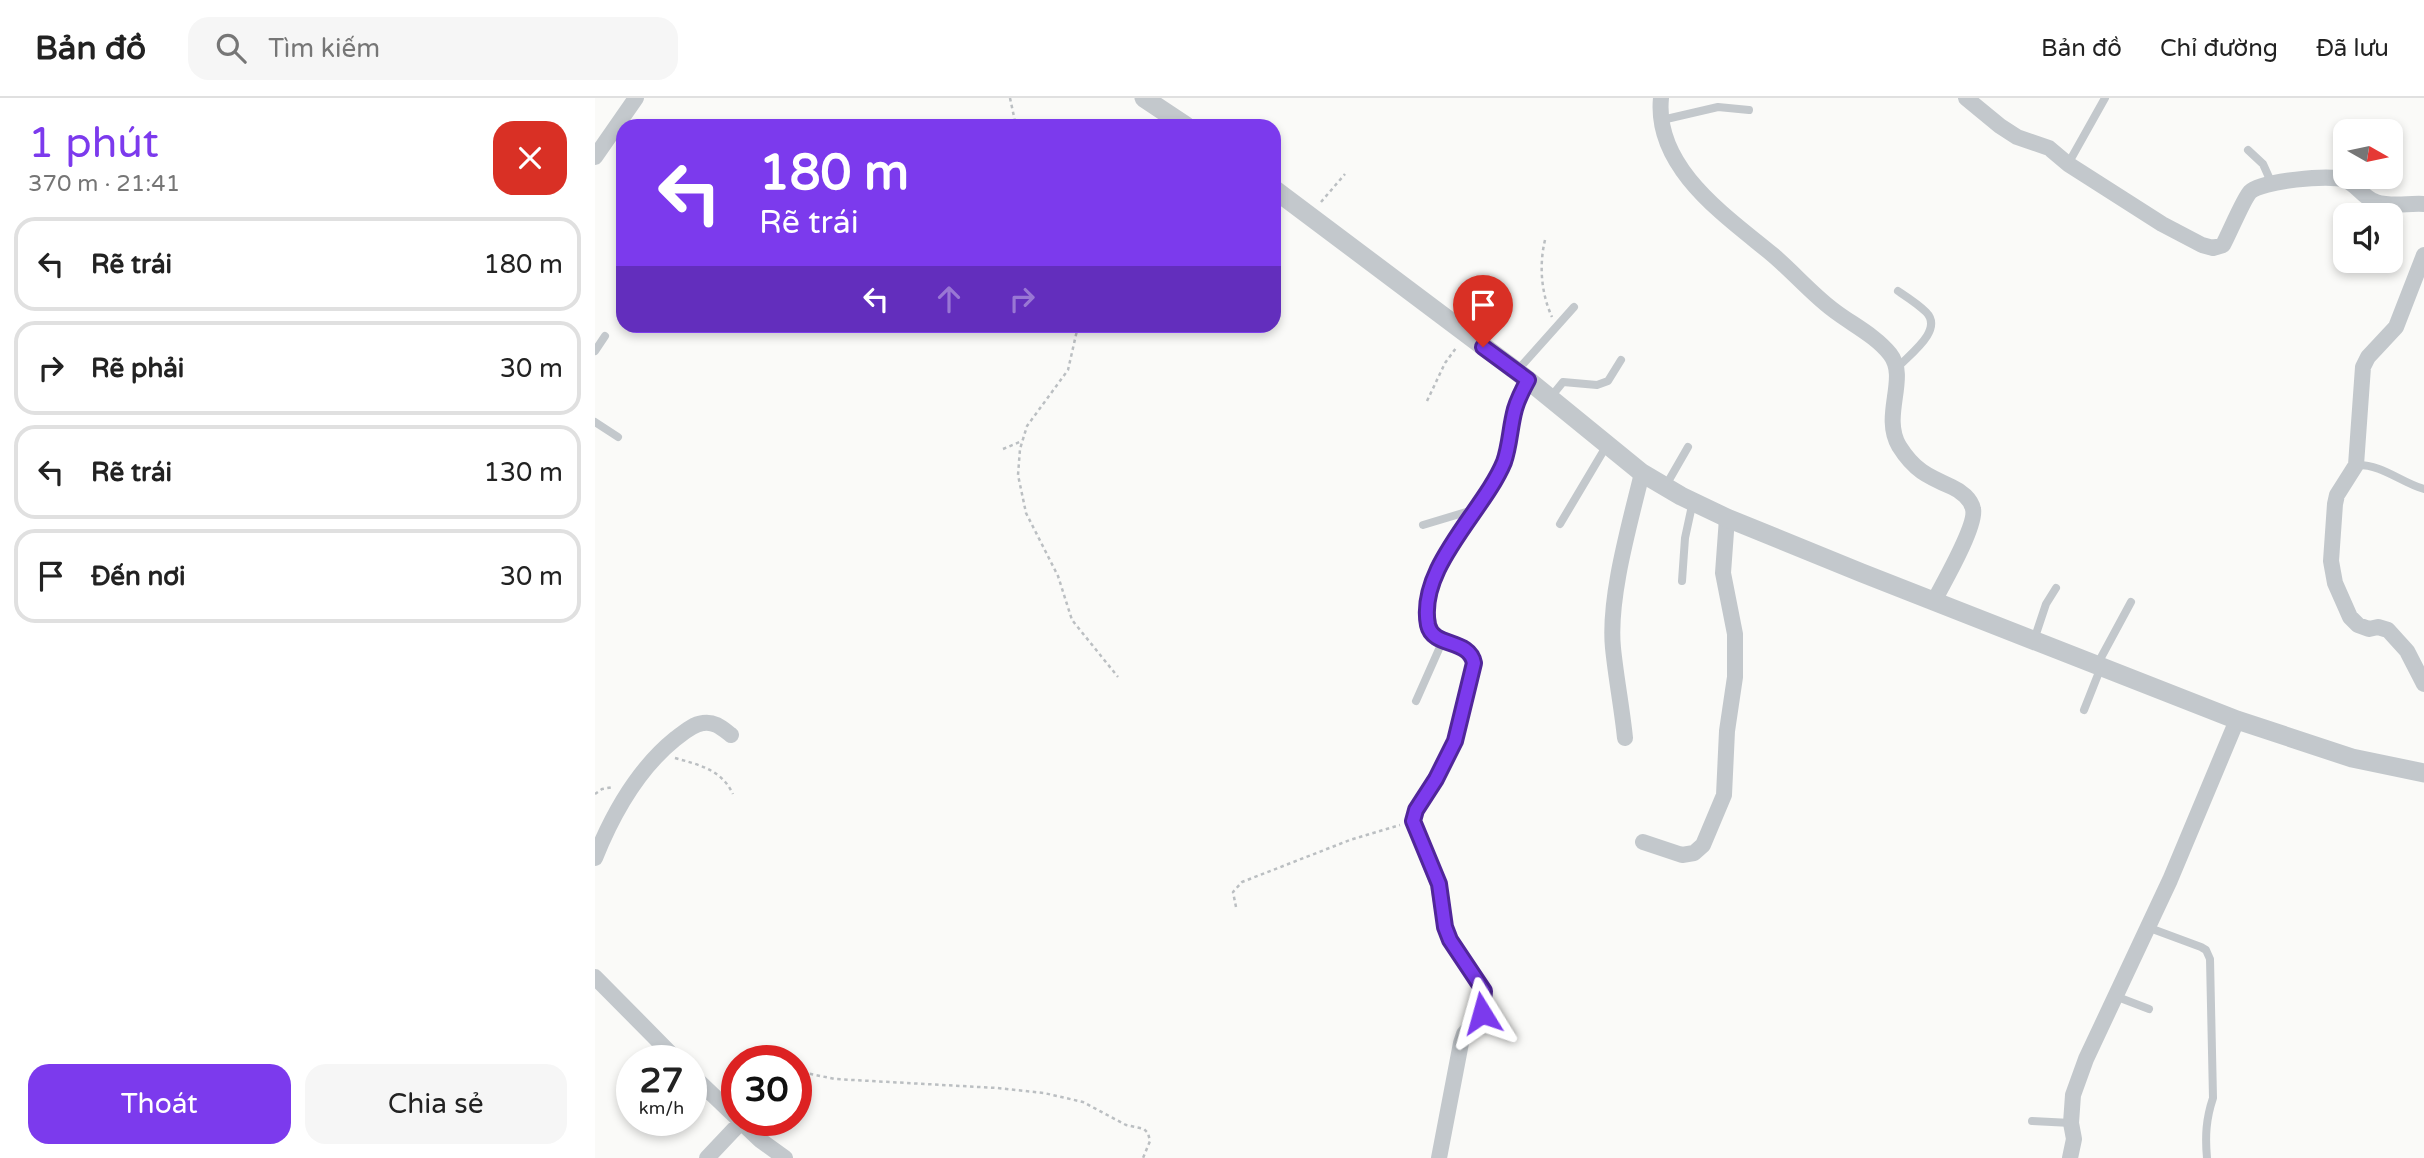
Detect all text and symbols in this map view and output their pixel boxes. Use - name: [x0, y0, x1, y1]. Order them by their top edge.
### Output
- search box: [188, 17, 678, 80]
- text: Bản đồ: [35, 29, 146, 68]
- icon: search: [212, 29, 250, 67]
- text: Tìm kiếm: [268, 33, 380, 64]
- text: Bản đồ: [2041, 34, 2122, 63]
- text: Chỉ đường: [2160, 34, 2278, 63]
- text: Đã lưu: [2316, 34, 2389, 63]
- text: 1 phút: [28, 118, 159, 169]
- north arrow: [2333, 119, 2403, 189]
- map controls: [2333, 119, 2403, 273]
- button: close: [493, 121, 567, 195]
- text: 180 m: [759, 144, 909, 203]
- icon: left: [644, 147, 735, 238]
- text: 370 m · 21:41: [28, 170, 180, 198]
- button: sound: [2333, 203, 2403, 273]
- text: Rẽ trái: [759, 204, 859, 242]
- icon: left: [32, 245, 70, 283]
- text: Rẽ trái: [91, 249, 172, 280]
- text: 180 m: [483, 249, 563, 280]
- pin: [1453, 275, 1513, 347]
- icon: left: [857, 280, 895, 318]
- icon: ahead: [930, 280, 968, 318]
- icon: right: [1003, 280, 1041, 318]
- icon: arrive: [1464, 286, 1502, 324]
- icon: right: [32, 349, 70, 387]
- text: Rẽ phải: [91, 353, 184, 384]
- text: 30 m: [500, 353, 563, 384]
- icon: left: [32, 453, 70, 491]
- text: Rẽ trái: [91, 457, 172, 488]
- text: 130 m: [483, 457, 563, 488]
- icon: arrive: [32, 557, 70, 595]
- text: Đến nơi: [91, 561, 186, 592]
- text: 30 m: [500, 561, 563, 592]
- position arrow: [1445, 976, 1519, 1050]
- speed limit sign: 30: [721, 1045, 812, 1136]
- text: 27: [640, 1060, 683, 1102]
- button: Thoát: [28, 1064, 291, 1144]
- button: Chia sẻ: [305, 1064, 567, 1144]
- text: km/h: [639, 1097, 684, 1119]

